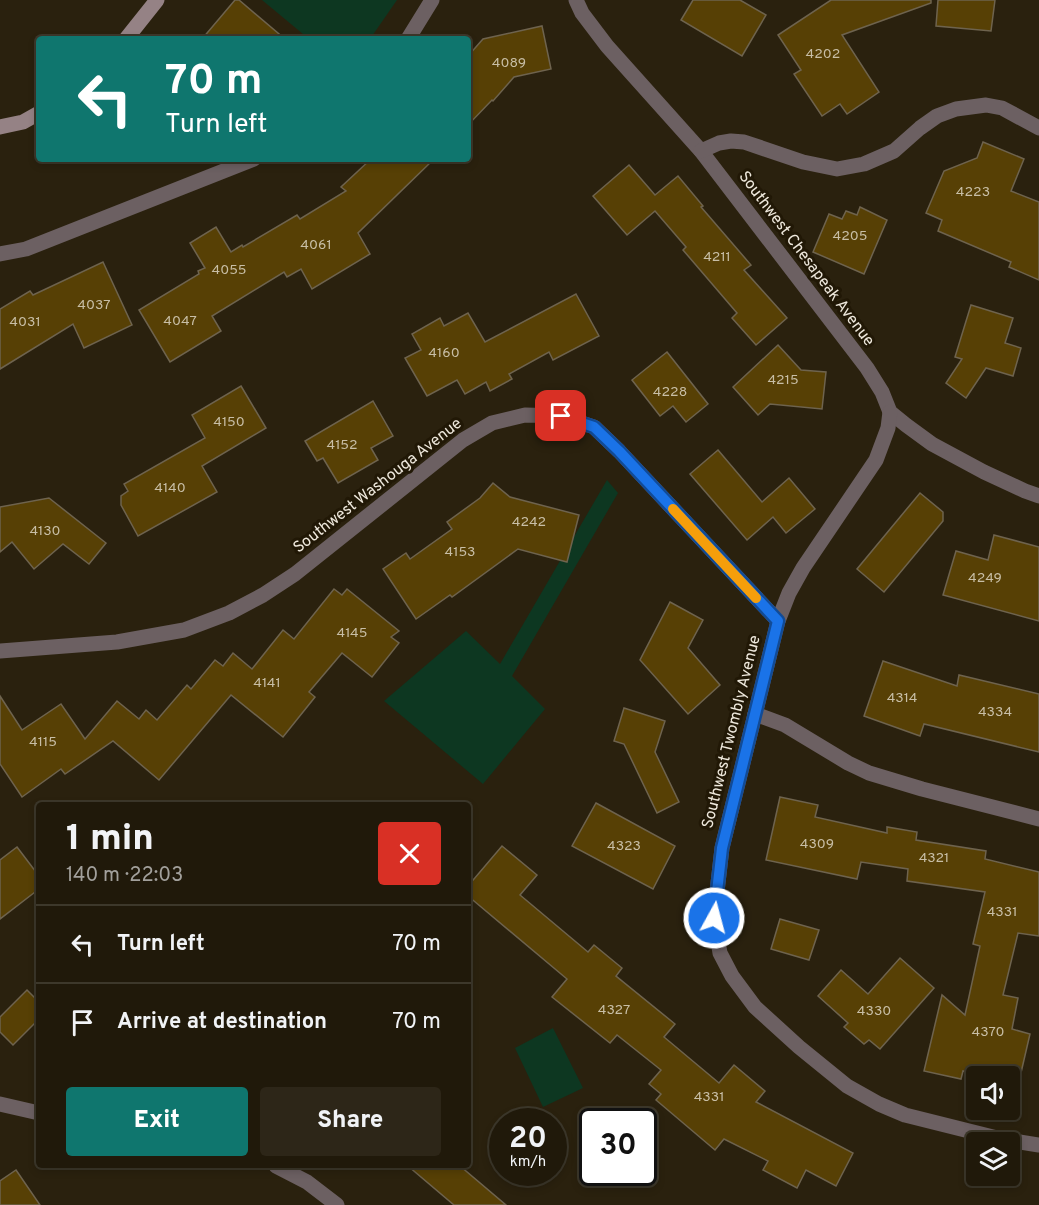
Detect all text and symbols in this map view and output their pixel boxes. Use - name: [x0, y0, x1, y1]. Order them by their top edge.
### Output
- house number: 4202: [806, 46, 840, 63]
- house number: 4089: [492, 55, 526, 72]
- text: 70 m: [165, 56, 263, 109]
- icon: left: [66, 60, 144, 138]
- text: Turn left: [165, 108, 267, 142]
- street label: Southwest Chesapeak Avenue: [734, 168, 878, 350]
- house number: 4223: [956, 184, 990, 201]
- house number: 4205: [833, 228, 867, 245]
- house number: 4061: [300, 237, 332, 254]
- house number: 4211: [703, 249, 731, 266]
- house number: 4055: [211, 262, 247, 279]
- house number: 4037: [77, 297, 111, 314]
- house number: 4047: [163, 313, 197, 330]
- house number: 4031: [9, 314, 41, 331]
- house number: 4160: [428, 345, 460, 362]
- house number: 4215: [767, 372, 799, 389]
- house number: 4228: [653, 384, 687, 401]
- pin: [535, 390, 586, 441]
- icon: arrive: [544, 399, 577, 432]
- house number: 4150: [213, 414, 245, 431]
- street label: Southwest Washouga Avenue: [290, 414, 466, 558]
- house number: 4152: [326, 437, 358, 454]
- house number: 4140: [154, 480, 186, 497]
- house number: 4242: [512, 514, 546, 531]
- house number: 4130: [29, 523, 61, 540]
- house number: 4153: [444, 544, 476, 561]
- house number: 4249: [968, 570, 1002, 587]
- house number: 4145: [336, 625, 368, 642]
- street label: Southwest Twombly Avenue: [698, 633, 766, 831]
- house number: 4141: [253, 675, 281, 692]
- house number: 4314: [887, 690, 917, 707]
- house number: 4334: [978, 704, 1012, 721]
- house number: 4115: [29, 734, 57, 751]
- text: 1 min: [66, 817, 154, 863]
- button: close: [378, 822, 441, 885]
- house number: 4309: [800, 836, 834, 853]
- house number: 4323: [607, 838, 641, 855]
- house number: 4321: [919, 850, 949, 867]
- text: 140 m · 22:03: [66, 863, 183, 889]
- position arrow: [682, 886, 746, 950]
- house number: 4331: [987, 904, 1017, 921]
- icon: left: [66, 928, 99, 961]
- text: Turn left: [117, 931, 205, 958]
- text: 70 m: [392, 931, 441, 958]
- house number: 4327: [598, 1002, 630, 1019]
- house number: 4330: [857, 1003, 891, 1020]
- icon: arrive: [66, 1006, 99, 1039]
- text: Arrive at destination: [117, 1009, 327, 1036]
- text: 70 m: [392, 1009, 441, 1036]
- house number: 4370: [972, 1024, 1004, 1041]
- map controls: [966, 1066, 1020, 1186]
- button: sound: [966, 1066, 1020, 1120]
- button: Exit: [66, 1087, 248, 1156]
- button: Share: [260, 1087, 441, 1156]
- house number: 4331: [694, 1089, 724, 1106]
- speed limit sign: 30: [579, 1108, 657, 1186]
- text: 20: [509, 1121, 547, 1158]
- button: layers: [966, 1132, 1020, 1186]
- text: km/h: [510, 1153, 546, 1172]

